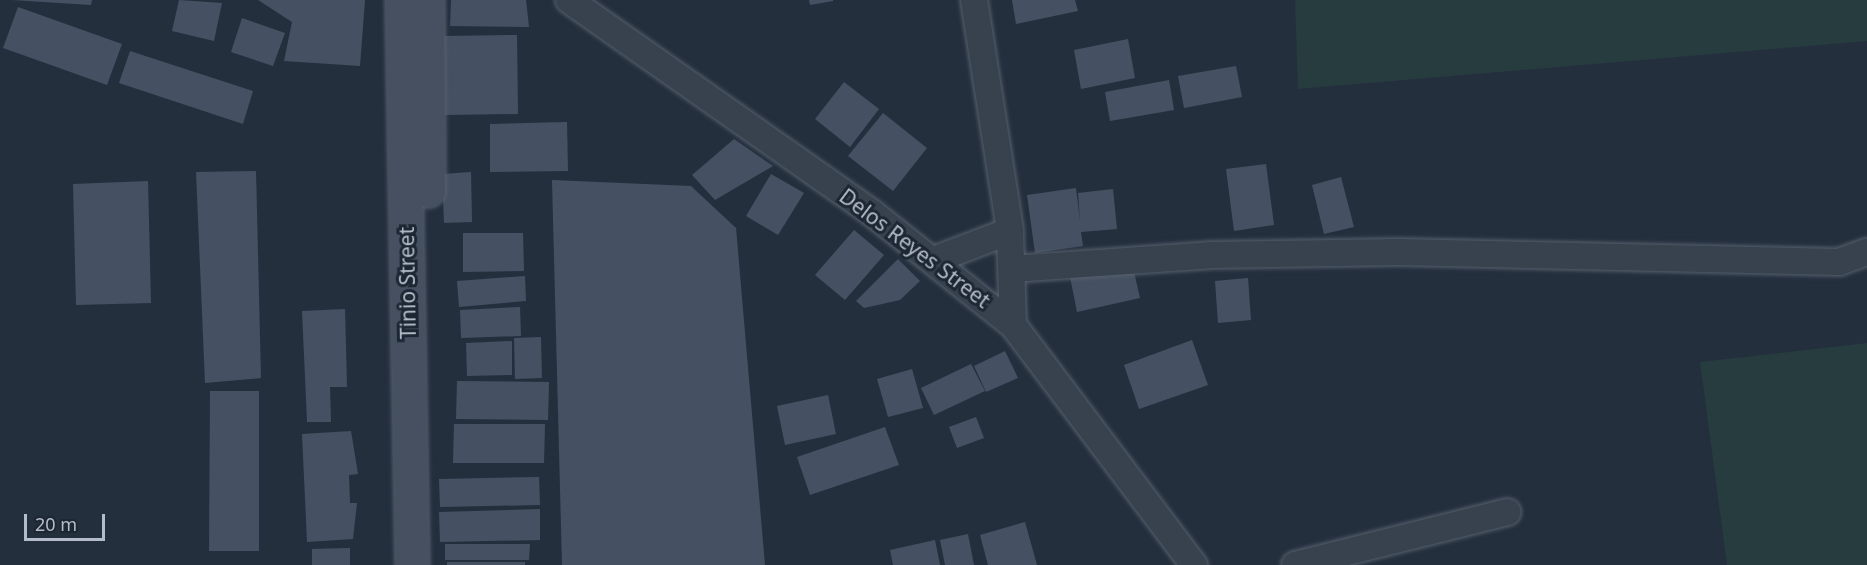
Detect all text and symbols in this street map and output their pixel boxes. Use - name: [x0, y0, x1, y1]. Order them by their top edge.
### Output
- street label: Delos Reyes Street: [835, 183, 995, 313]
- street label: Tinio Street: [393, 227, 421, 339]
- scale bar: [27, 502, 108, 540]
- text: 20 m: [35, 512, 77, 536]

